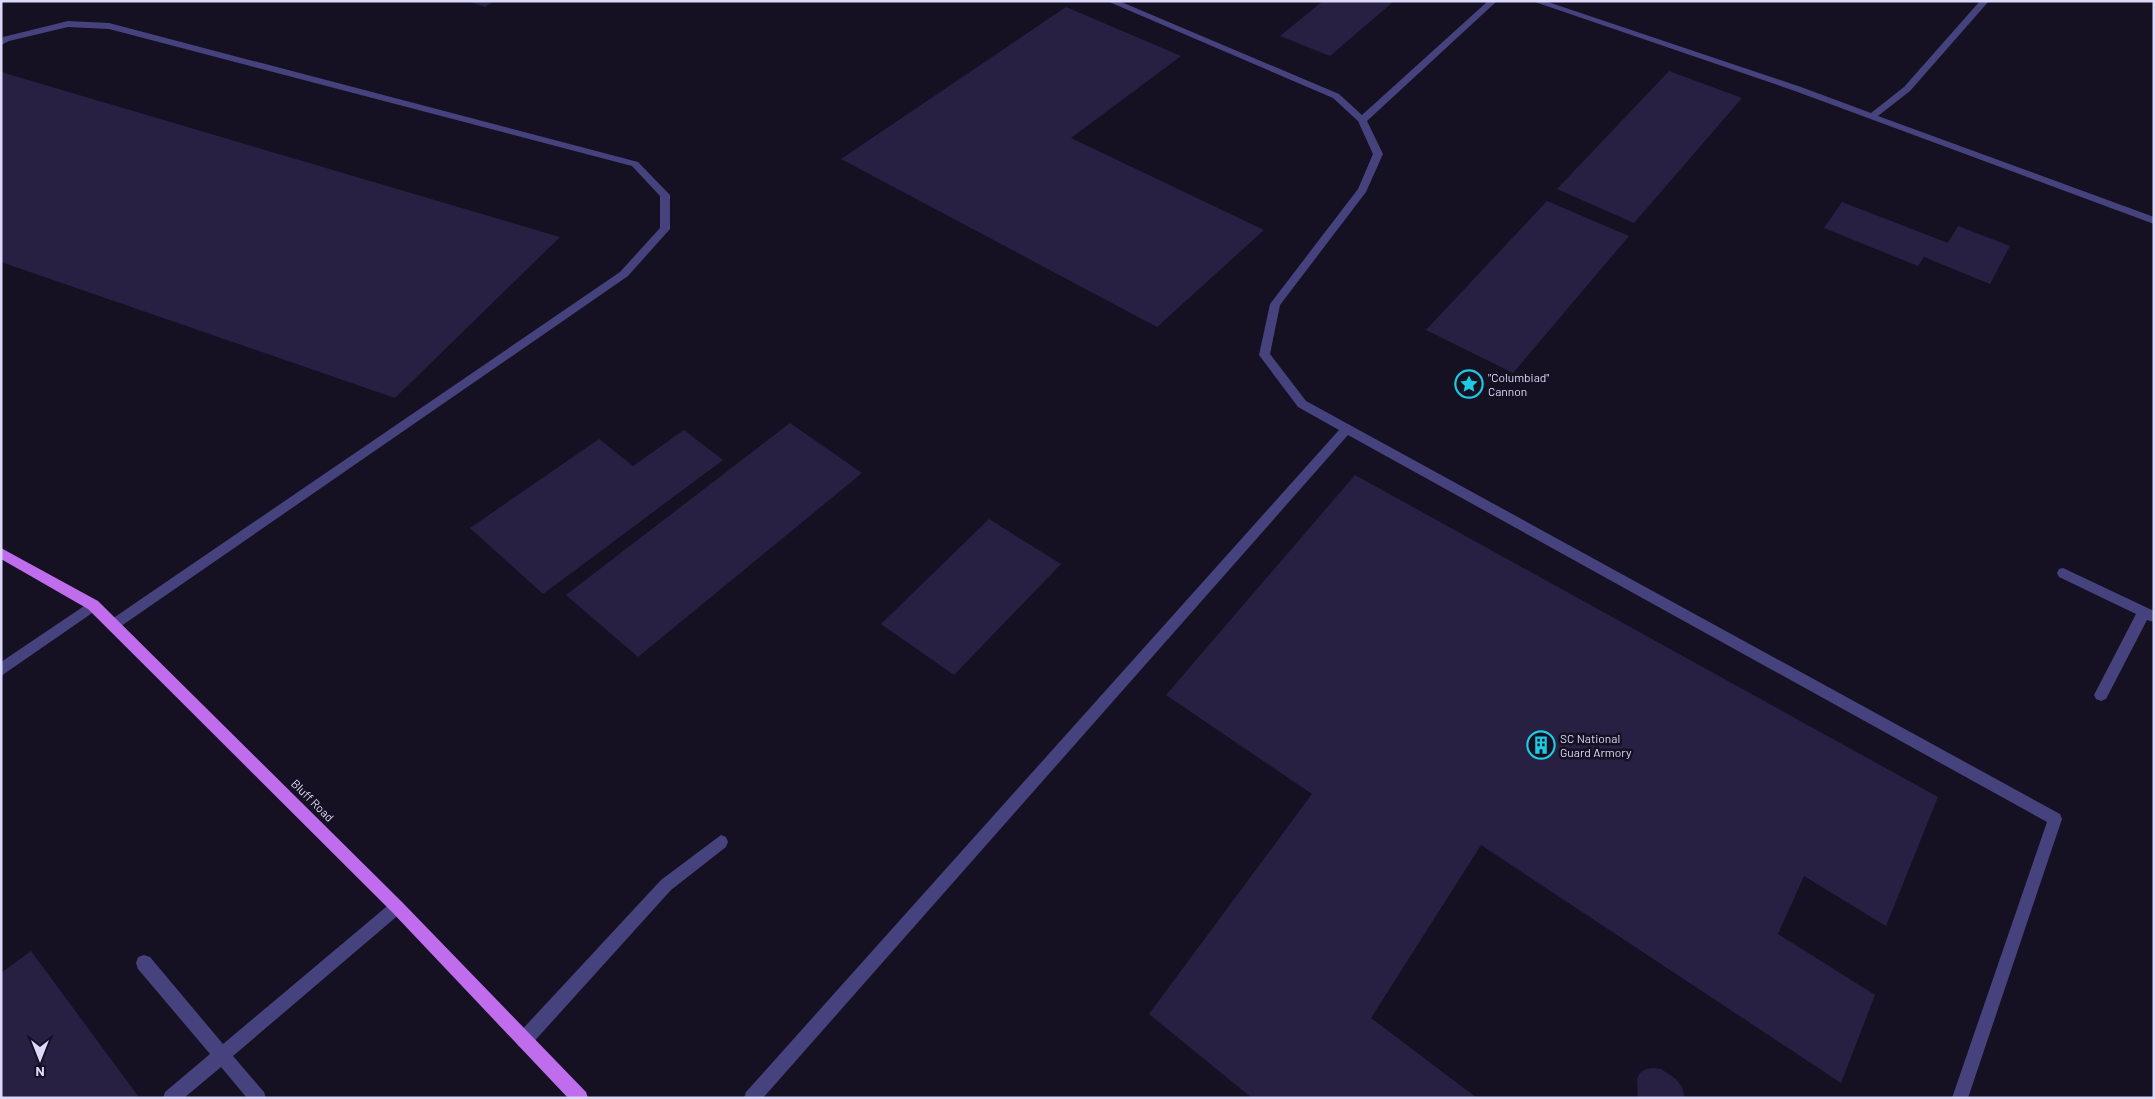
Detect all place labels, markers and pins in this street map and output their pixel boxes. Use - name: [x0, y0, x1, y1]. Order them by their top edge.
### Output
- place icon: "Columbiad" Cannon: [1454, 369, 1484, 399]
- place label: "Columbiad" Cannon: [1488, 370, 1550, 398]
- building icon: SC National Guard Armory: [1526, 730, 1556, 760]
- place label: SC National Guard Armory: [1560, 731, 1632, 759]

